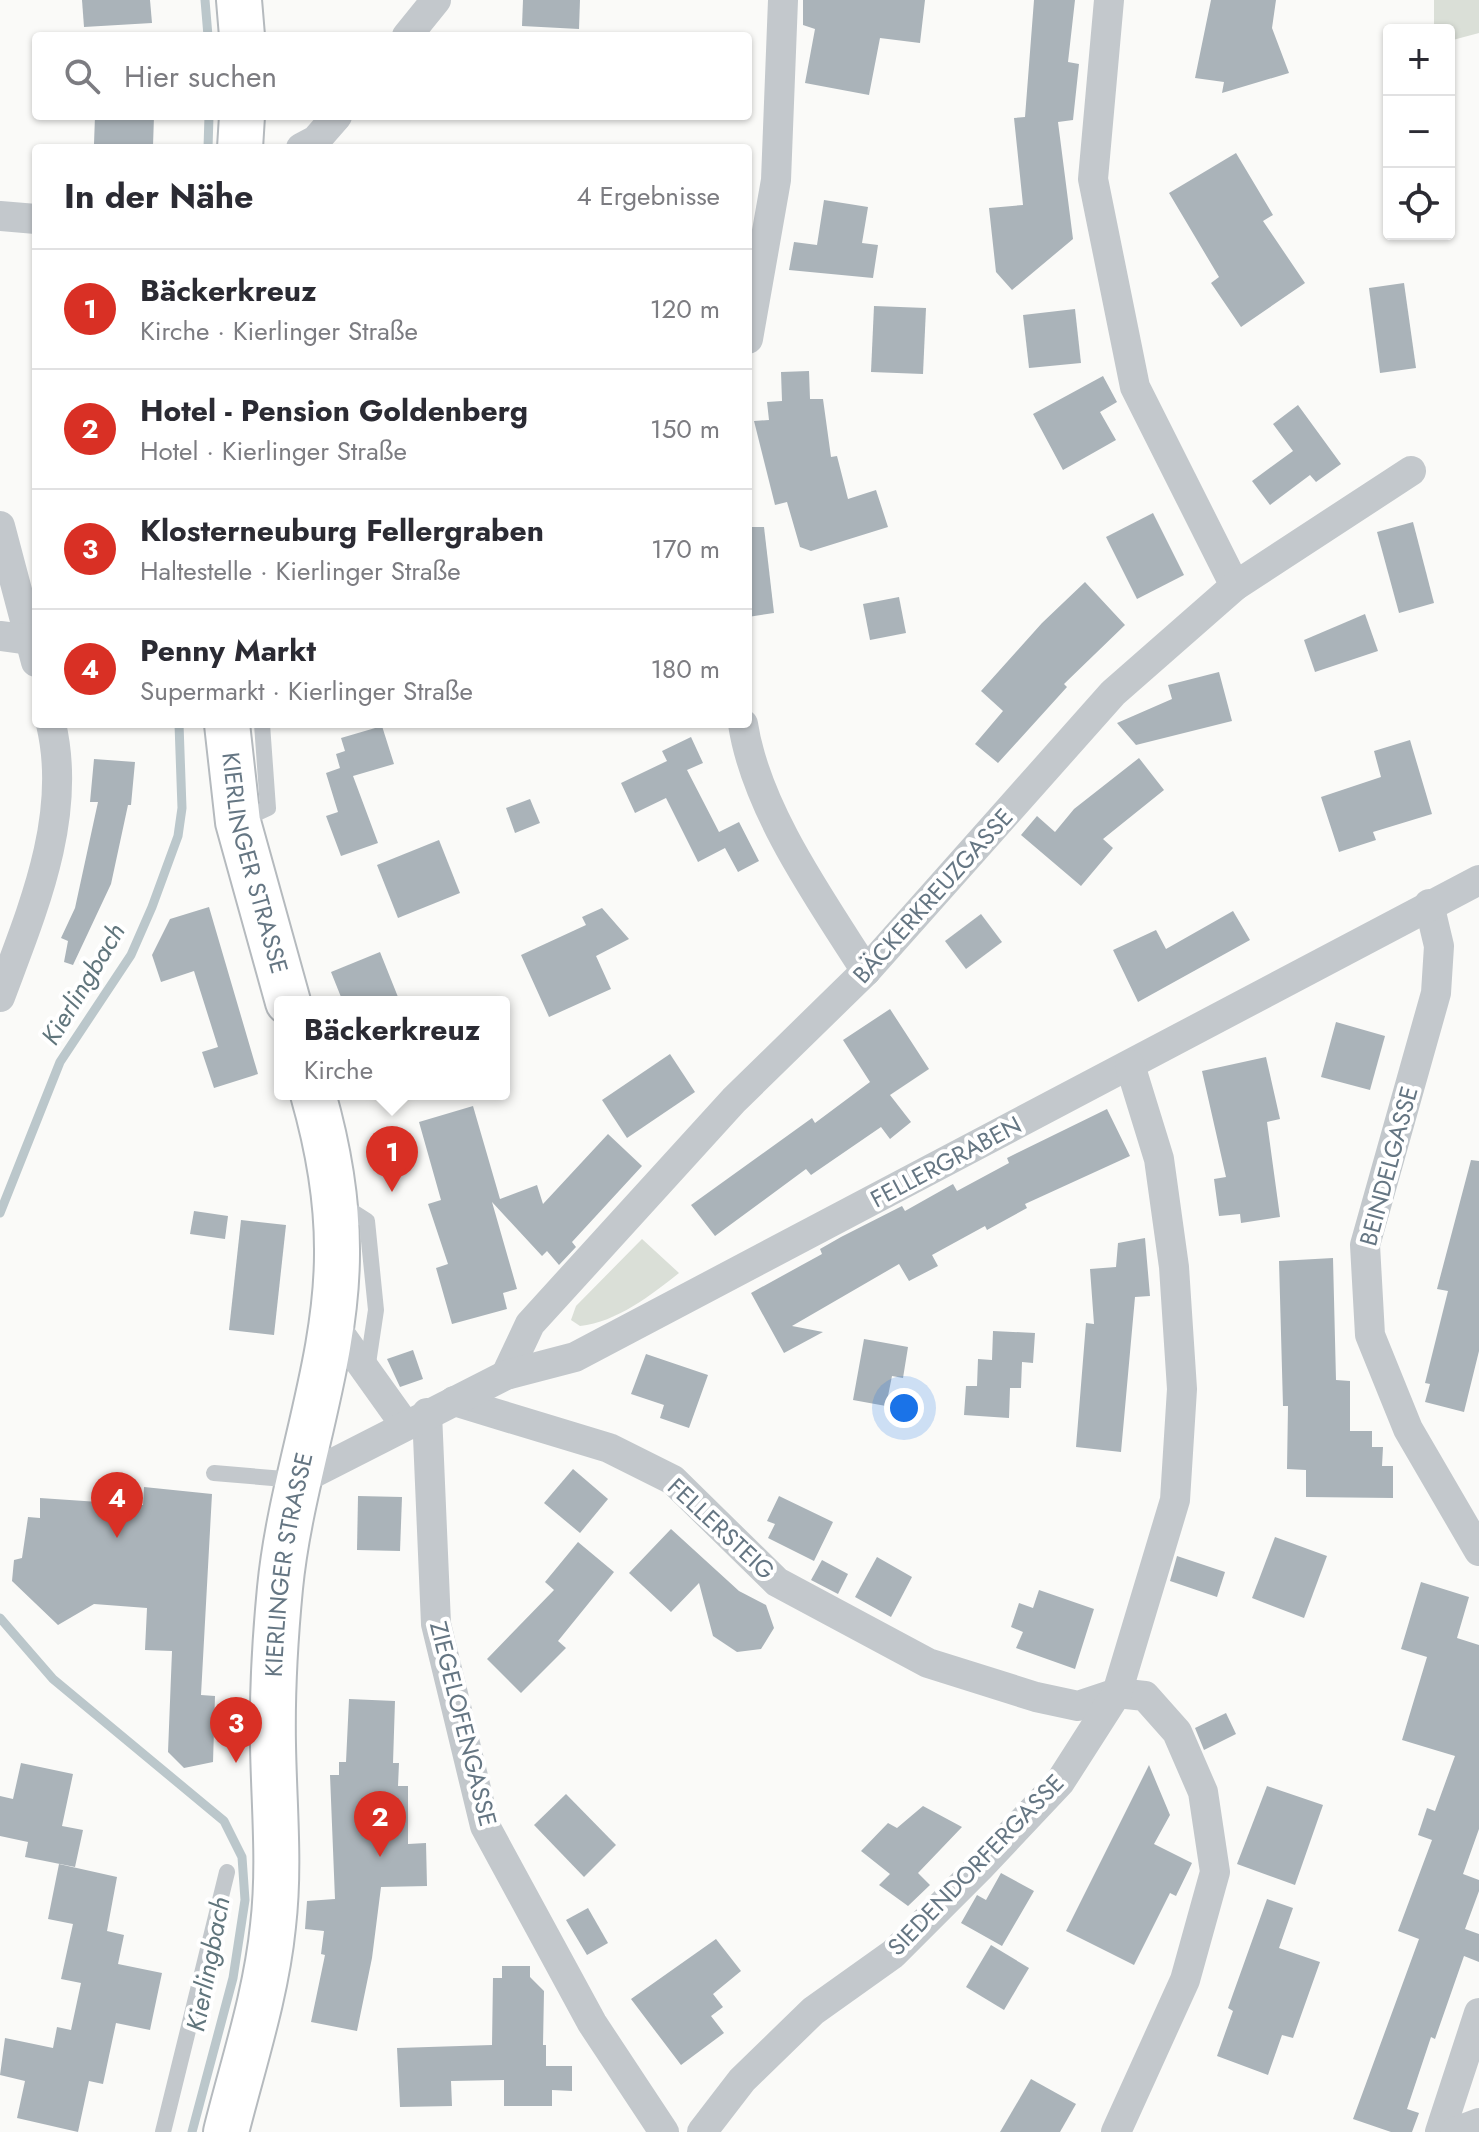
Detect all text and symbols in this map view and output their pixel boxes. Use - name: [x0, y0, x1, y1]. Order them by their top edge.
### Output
- map controls: [1383, 24, 1455, 240]
- button: +: [1383, 24, 1455, 96]
- search box: [32, 32, 752, 120]
- icon: search: [60, 54, 104, 98]
- text: Hier suchen: [124, 55, 277, 98]
- button: −: [1383, 96, 1455, 168]
- button: locate: [1383, 168, 1455, 240]
- text: In der Nähe: [64, 172, 254, 221]
- text: 4 Ergebnisse: [576, 177, 720, 215]
- text: Bäckerkreuz: [140, 269, 317, 312]
- text: 1: [83, 290, 97, 328]
- text: 120 m: [650, 290, 720, 328]
- text: Kirche · Kierlinger Straße: [140, 312, 418, 350]
- text: Hotel - Pension Goldenberg: [140, 389, 528, 432]
- text: 2: [81, 410, 99, 448]
- text: 150 m: [650, 410, 720, 448]
- text: Hotel · Kierlinger Straße: [140, 432, 407, 470]
- text: Klosterneuburg Fellergraben: [140, 509, 544, 552]
- text: 3: [82, 530, 98, 568]
- text: 170 m: [651, 530, 720, 568]
- text: Haltestelle · Kierlinger Straße: [140, 552, 461, 590]
- text: Penny Markt: [140, 629, 316, 672]
- text: 4: [81, 650, 99, 688]
- text: 180 m: [650, 650, 720, 688]
- text: Supermarkt · Kierlinger Straße: [140, 672, 473, 710]
- street label: KIERLINGER STRASSE: [213, 750, 297, 978]
- street label: BÄCKERKREUZGASSE: [844, 800, 1021, 991]
- water label: Kierlingbach: [32, 916, 134, 1052]
- popup: [274, 996, 510, 1100]
- text: Bäckerkreuz: [304, 1008, 480, 1051]
- text: Kirche: [304, 1051, 373, 1089]
- street label: BEINDELGASSE: [1350, 1082, 1427, 1250]
- street label: FELLERGRABEN: [864, 1107, 1027, 1216]
- pin: 1: [366, 1126, 418, 1192]
- your location: [884, 1388, 924, 1428]
- street label: KIERLINGER STRASSE: [256, 1449, 322, 1678]
- street label: FELLERSTEIG: [660, 1470, 783, 1588]
- pin: 4: [91, 1472, 143, 1538]
- street label: ZIEGELOFENGASSE: [421, 1618, 506, 1830]
- pin: 3: [210, 1697, 262, 1763]
- street label: SIEDENDORFERGASSE: [879, 1766, 1072, 1963]
- pin: 2: [354, 1791, 406, 1857]
- water label: Kierlingbach: [176, 1893, 240, 2035]

